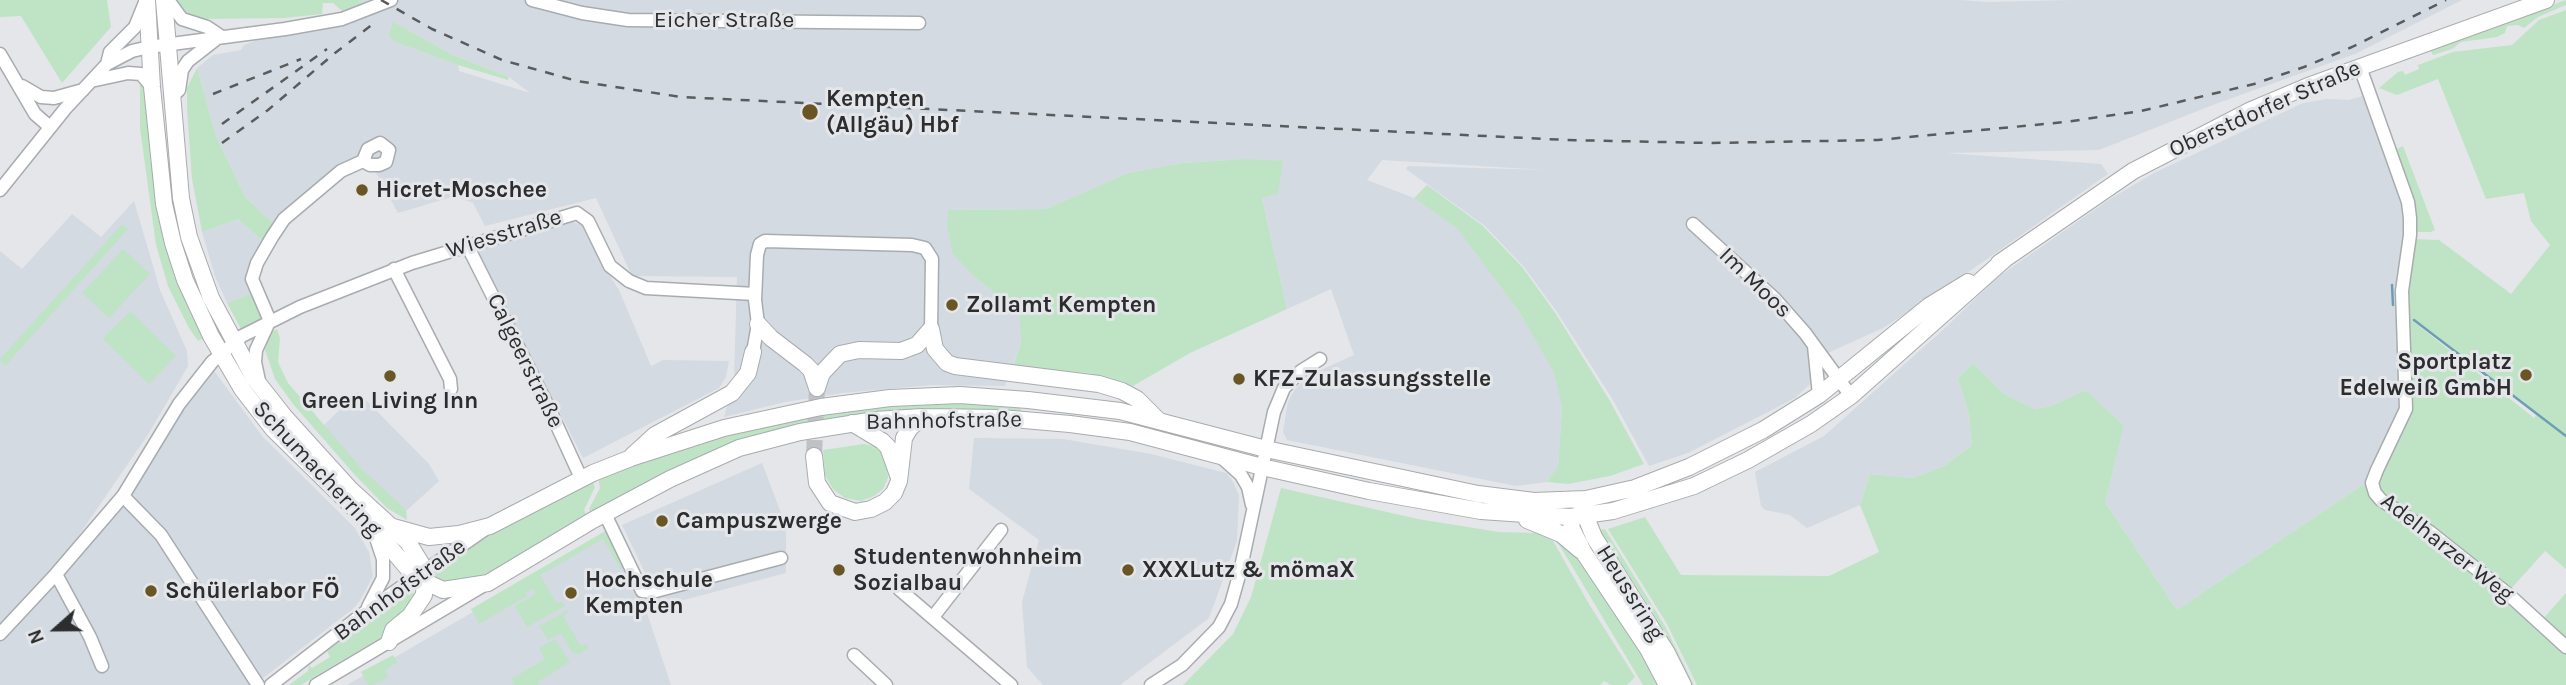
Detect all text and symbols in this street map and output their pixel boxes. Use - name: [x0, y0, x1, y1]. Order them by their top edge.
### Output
- street label: Eicher Straße: [654, 6, 794, 34]
- street label: Oberstdorfer Straße: [2165, 54, 2365, 164]
- place label: Kempten (Allgäu) Hbf: [826, 85, 959, 139]
- marker: Kempten (Allgäu) Hbf: [800, 102, 820, 122]
- place label: Hicret-Moschee: [376, 176, 547, 204]
- marker: Hicret-Moschee: [354, 182, 370, 198]
- street label: Wiesstraße: [443, 203, 565, 265]
- street label: Im Moos: [1713, 242, 1797, 324]
- street label: Calgeerstraße: [481, 289, 569, 433]
- place label: Zollamt Kempten: [966, 291, 1156, 319]
- marker: Zollamt Kempten: [944, 297, 960, 313]
- place label: Sportplatz Edelweiß GmbH: [2340, 348, 2512, 402]
- place label: KFZ-Zulassungsstelle: [1253, 365, 1491, 393]
- marker: Sportplatz Edelweiß GmbH: [2518, 367, 2534, 383]
- marker: Green Living Inn: [382, 368, 398, 384]
- marker: KFZ-Zulassungsstelle: [1231, 371, 1247, 387]
- place label: Green Living Inn: [302, 387, 478, 415]
- street label: Schumacherring: [247, 395, 387, 543]
- street label: Bahnhofstraße: [866, 406, 1022, 436]
- street label: Adelharzer Weg: [2375, 488, 2519, 608]
- place label: Campuszwerge: [676, 507, 842, 535]
- marker: Campuszwerge: [654, 513, 670, 529]
- street label: Bahnhofstraße: [329, 533, 471, 647]
- street label: Heussring: [1590, 540, 1670, 646]
- place label: Studentenwohnheim Sozialbau: [853, 543, 1082, 597]
- place label: XXXLutz & mömaX: [1142, 556, 1355, 584]
- marker: Studentenwohnheim Sozialbau: [831, 562, 847, 578]
- marker: XXXLutz & mömaX: [1120, 562, 1136, 578]
- place label: Hochschule Kempten: [585, 566, 713, 620]
- place label: Schülerlabor FÖ: [165, 577, 340, 605]
- marker: Schülerlabor FÖ: [143, 583, 159, 599]
- marker: Hochschule Kempten: [563, 585, 579, 601]
- north arrow: [21, 594, 91, 664]
- text: N: [24, 626, 49, 647]

